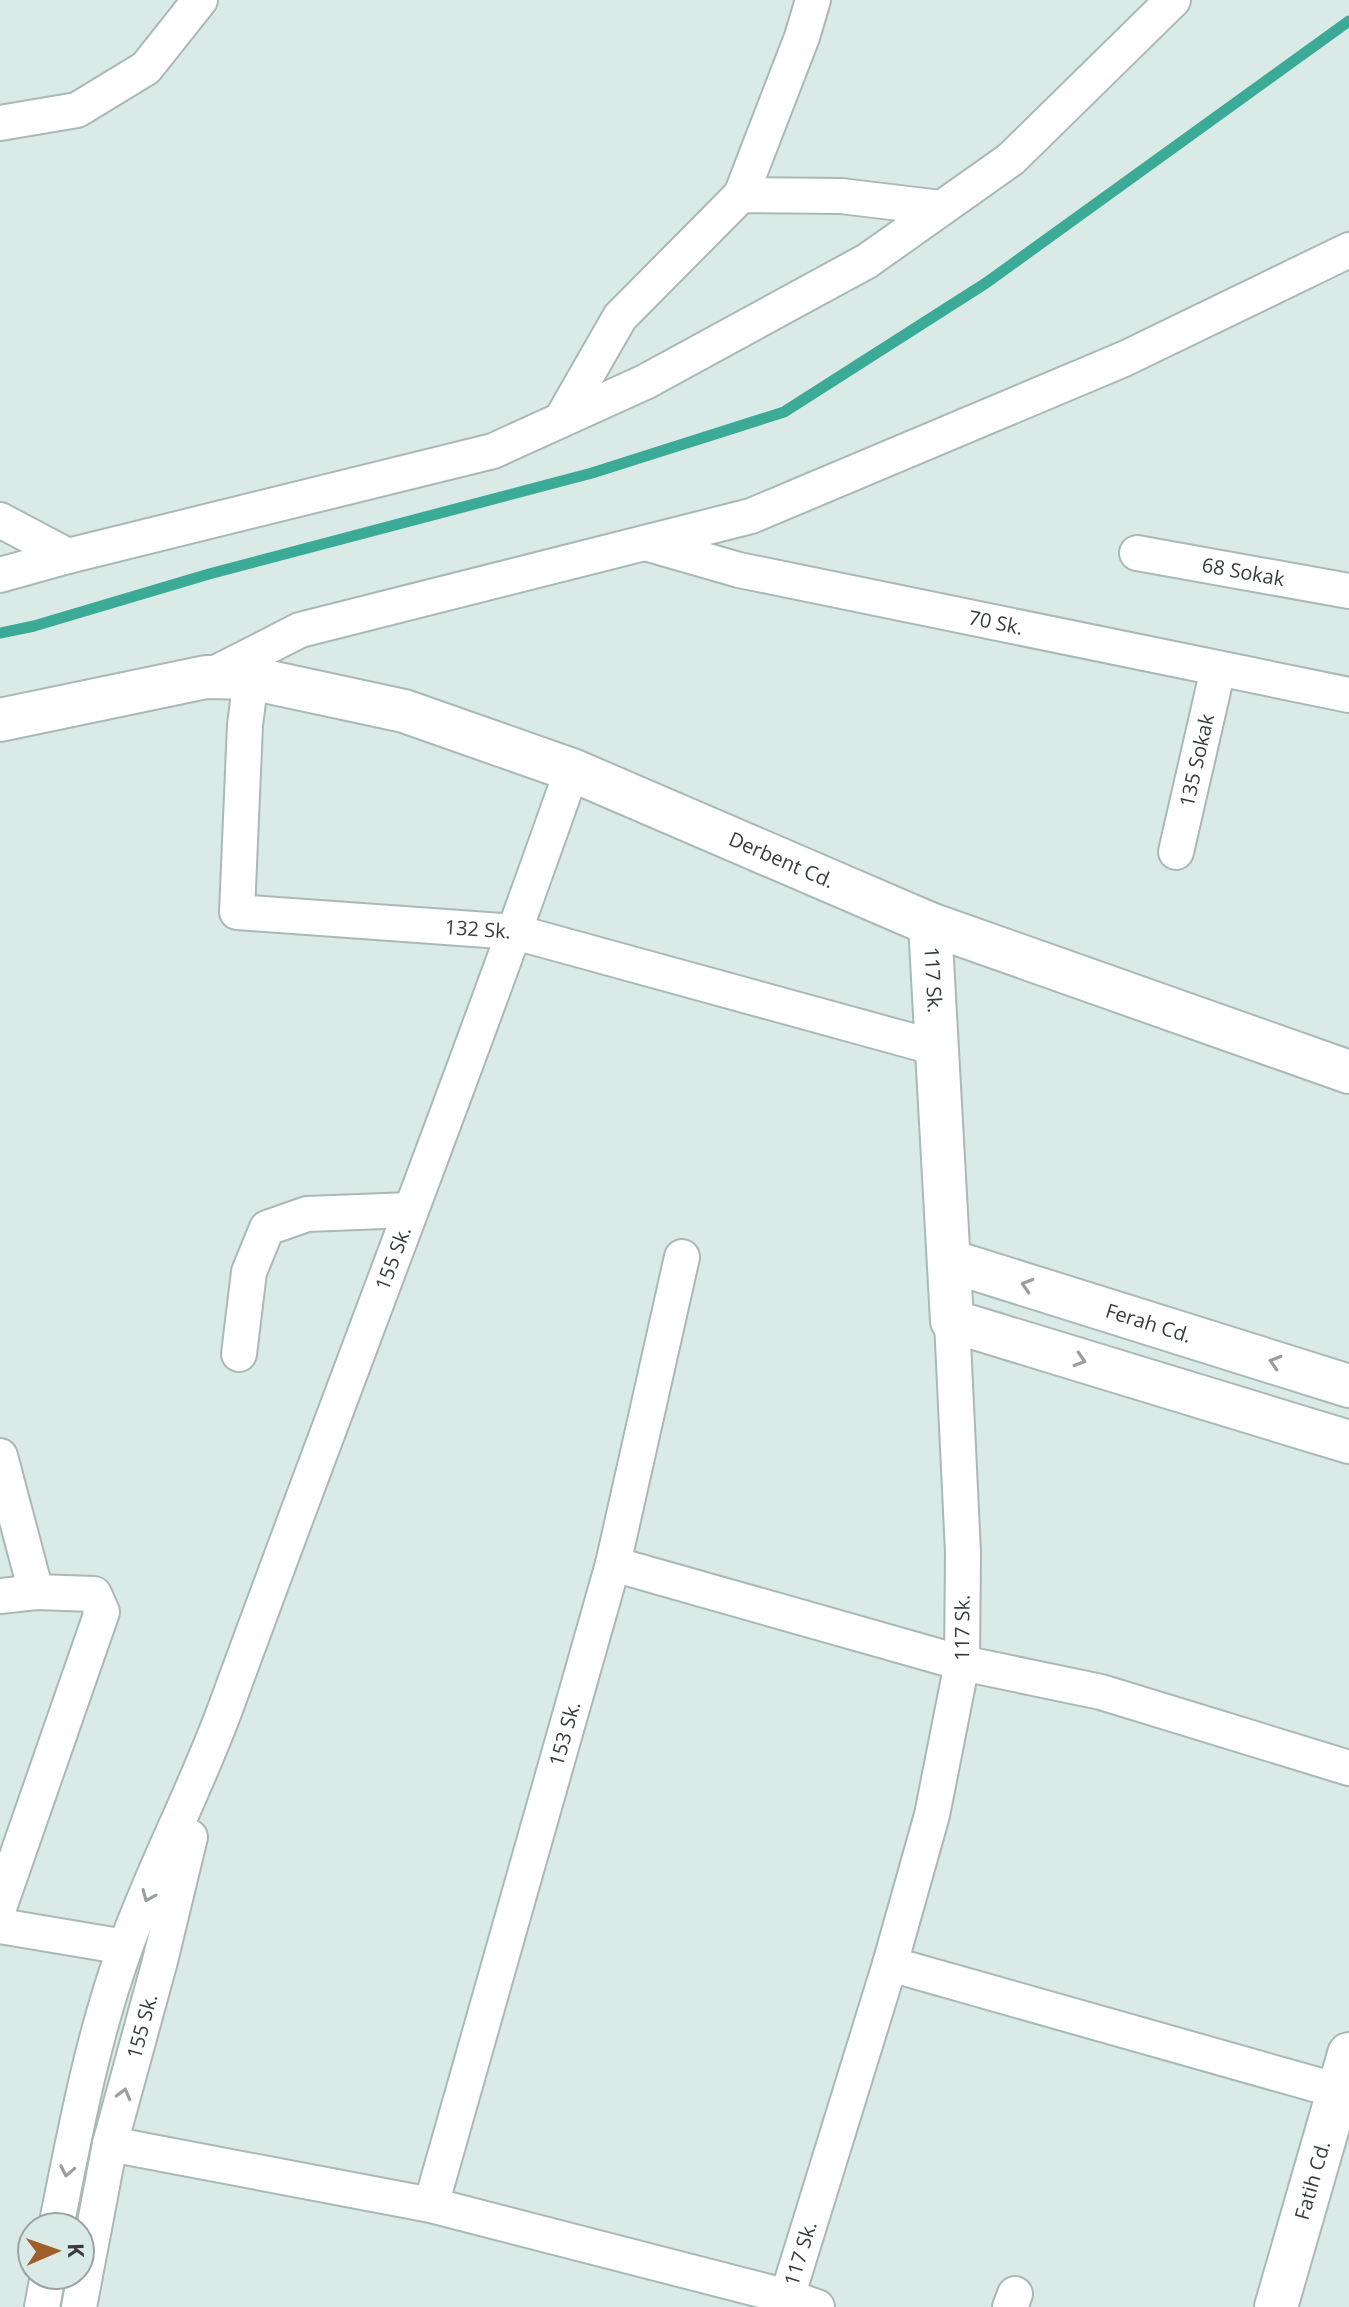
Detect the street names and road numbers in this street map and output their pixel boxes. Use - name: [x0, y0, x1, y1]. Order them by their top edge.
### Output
- street label: 68 Sokak: [1200, 551, 1287, 592]
- street label: 70 Sk.: [966, 603, 1026, 641]
- street label: 135 Sokak: [1173, 711, 1220, 809]
- street label: Derbent Cd.: [725, 825, 838, 894]
- street label: 132 Sk.: [444, 913, 512, 945]
- street label: 117 Sk.: [918, 946, 949, 1014]
- street label: 155 Sk.: [368, 1222, 417, 1294]
- street label: Ferah Cd.: [1102, 1297, 1195, 1349]
- street label: 117 Sk.: [948, 1594, 976, 1661]
- street label: 153 Sk.: [542, 1698, 586, 1769]
- street label: 155 Sk.: [120, 1991, 163, 2062]
- street label: Fatih Cd.: [1288, 2137, 1336, 2223]
- street label: 117 Sk.: [777, 2218, 823, 2289]

